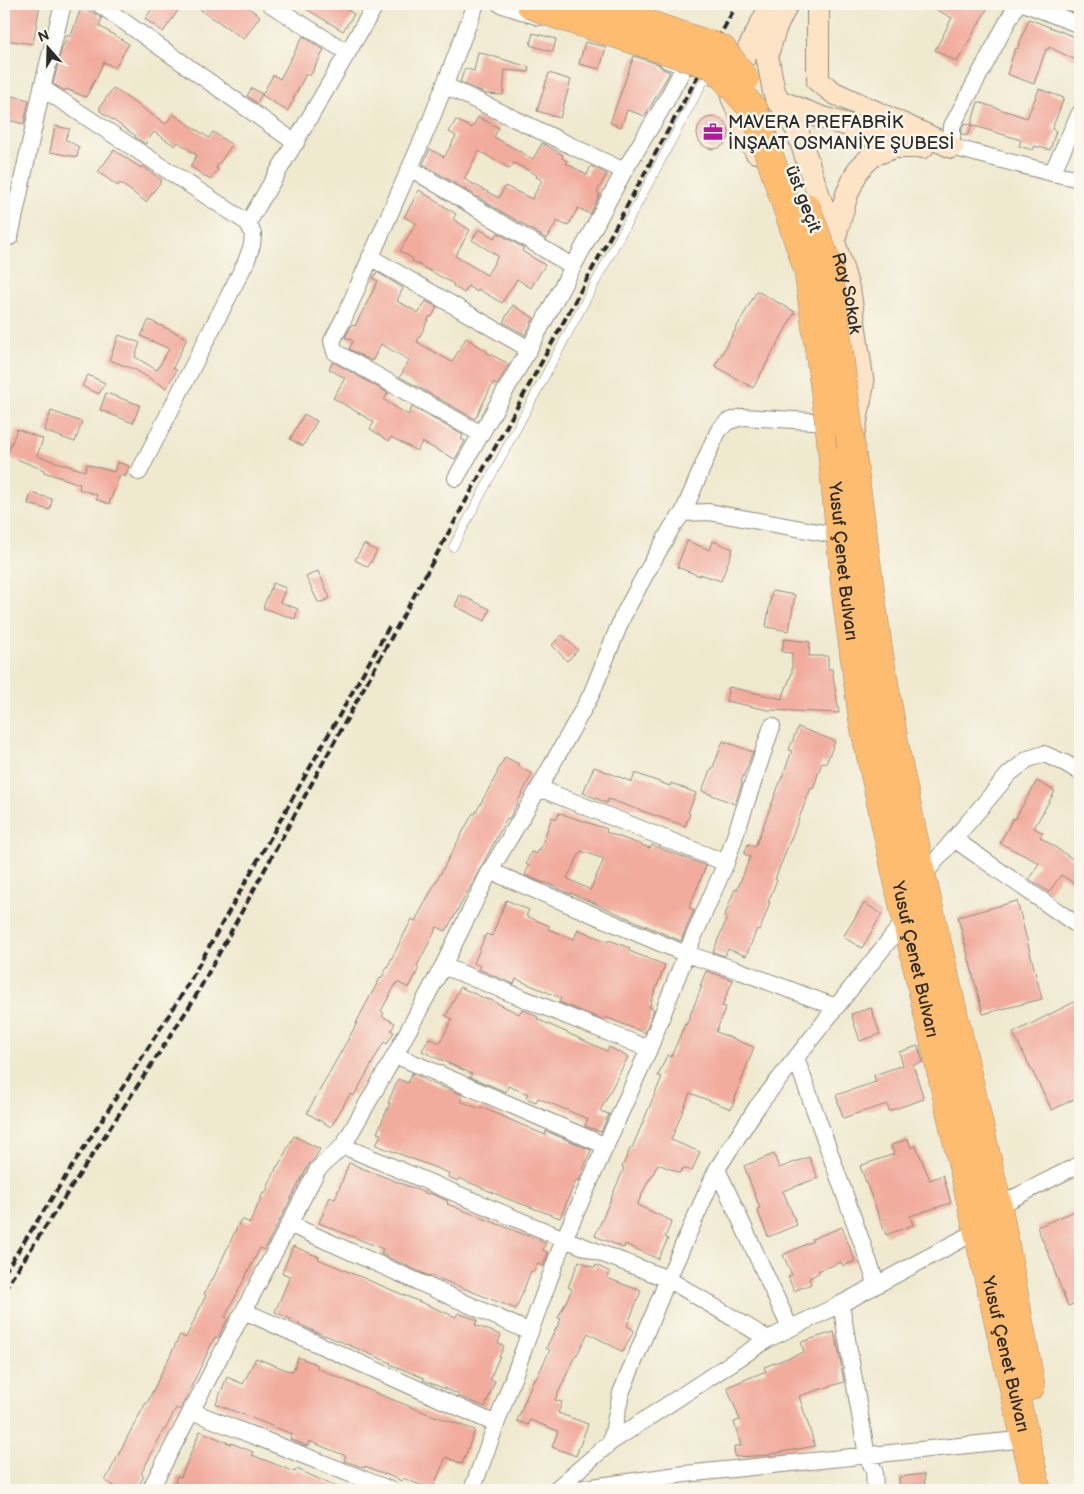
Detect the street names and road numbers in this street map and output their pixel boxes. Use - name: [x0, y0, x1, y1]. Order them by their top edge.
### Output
- street label: üst geçit: [781, 163, 825, 236]
- street label: Ray Sokak: [827, 250, 866, 336]
- street label: Yusuf Çenet Bulvarı: [824, 480, 863, 642]
- street label: Yusuf Çenet Bulvarı: [887, 878, 943, 1040]
- street label: Yusuf Çenet Bulvarı: [978, 1273, 1034, 1434]

